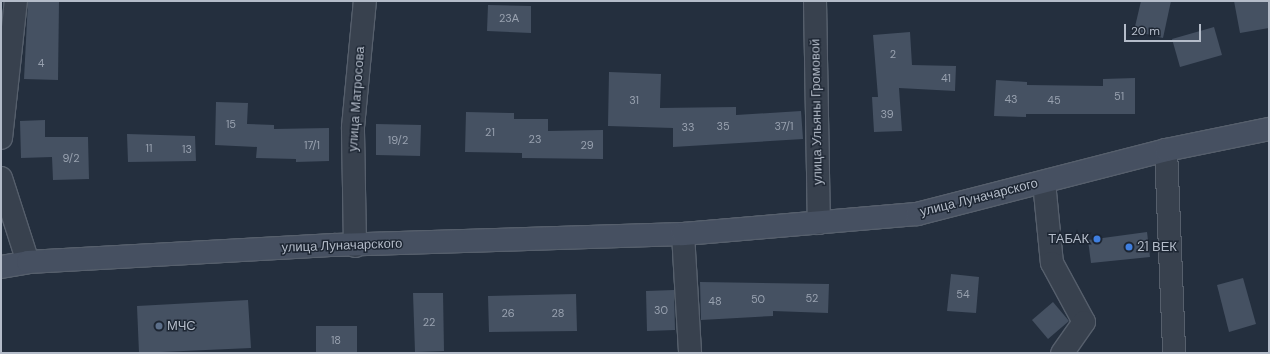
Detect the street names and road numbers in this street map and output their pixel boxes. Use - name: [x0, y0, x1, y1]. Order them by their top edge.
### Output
- street label: улица Ульяны Громовой: [808, 39, 826, 185]
- street label: улица Матросова: [346, 46, 368, 152]
- street label: улица Луначарского: [918, 176, 1040, 220]
- street label: улица Луначарского: [281, 236, 403, 256]

